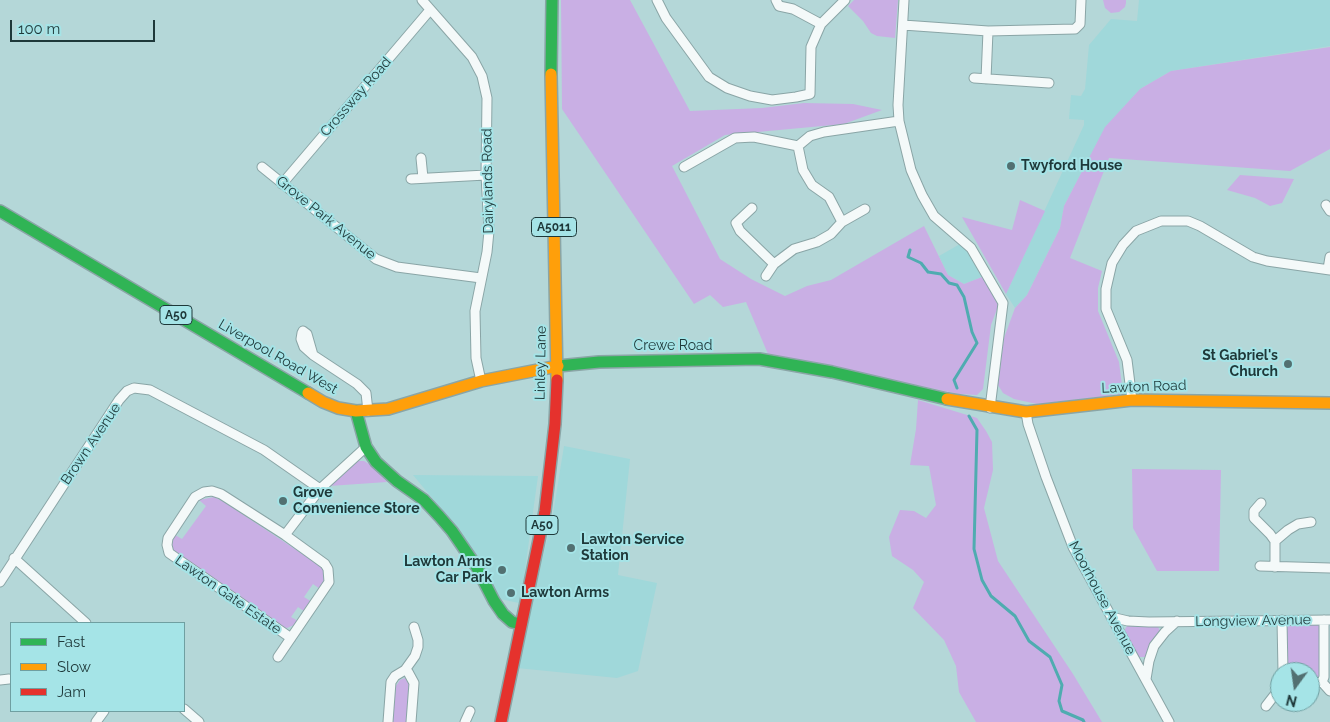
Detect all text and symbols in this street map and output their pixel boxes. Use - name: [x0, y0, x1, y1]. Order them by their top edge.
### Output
- scale bar: [12, 10, 158, 42]
- text: 100 m: [18, 20, 60, 38]
- street label: Crossway Road: [317, 54, 395, 140]
- street label: Dairylands Road: [479, 128, 497, 234]
- place label: Twyford House: [1021, 158, 1122, 174]
- marker: Twyford House: [1005, 160, 1017, 172]
- street label: Grove Park Avenue: [273, 173, 379, 263]
- road number: A5011: [532, 218, 576, 236]
- road number: A50: [160, 306, 192, 324]
- street label: Liverpool Road West: [215, 316, 341, 398]
- street label: Linley Lane: [532, 326, 550, 400]
- street label: Crewe Road: [634, 338, 712, 354]
- place label: St Gabriel's Church: [1202, 348, 1278, 381]
- marker: St Gabriel's Church: [1282, 358, 1294, 370]
- street label: Lawton Road: [1101, 377, 1187, 397]
- street label: Brown Avenue: [58, 400, 124, 488]
- place label: Grove Convenience Store: [293, 485, 420, 518]
- marker: Grove Convenience Store: [277, 495, 289, 507]
- road number: A50: [526, 516, 558, 534]
- place label: Lawton Service Station: [581, 532, 684, 564]
- street label: Moorhouse Avenue: [1065, 538, 1139, 658]
- marker: Lawton Service Station: [565, 542, 577, 554]
- street label: Lawton Gate Estate: [172, 552, 284, 638]
- place label: Lawton Arms Car Park: [404, 554, 492, 586]
- marker: Lawton Arms Car Park: [496, 564, 508, 576]
- place label: Lawton Arms: [521, 585, 609, 601]
- marker: Lawton Arms: [505, 587, 517, 599]
- street label: Longview Avenue: [1195, 612, 1311, 630]
- legend: [10, 622, 185, 712]
- text: Fast: [57, 633, 85, 651]
- text: Slow: [57, 658, 91, 676]
- north arrow: [1270, 662, 1320, 712]
- text: Jam: [57, 683, 86, 701]
- text: N: [1284, 692, 1299, 710]

